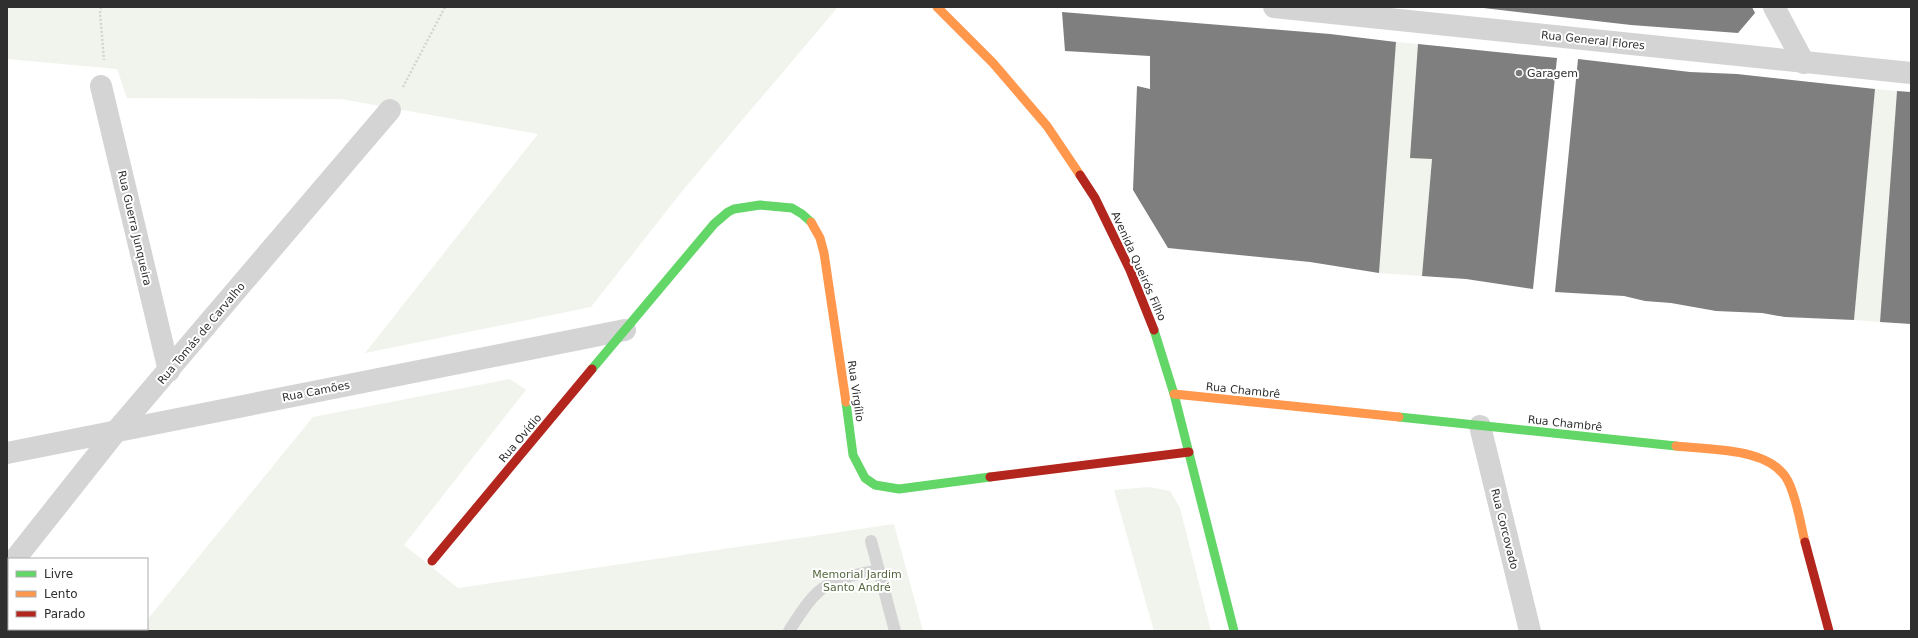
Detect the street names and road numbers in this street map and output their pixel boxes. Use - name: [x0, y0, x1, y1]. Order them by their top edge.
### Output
- street label: Rua General Flores: [1540, 29, 1646, 52]
- street label: Rua Guerra Junqueira: [115, 169, 154, 287]
- street label: Avenida Queirós Filho: [1109, 209, 1169, 323]
- street label: Rua Tomás de Carvalho: [155, 280, 248, 387]
- street label: Rua Virgílio: [845, 360, 866, 423]
- street label: Rua Camões: [281, 379, 351, 404]
- street label: Rua Chambrê: [1205, 380, 1281, 401]
- street label: Rua Ovídio: [496, 411, 545, 465]
- street label: Rua Chambrê: [1527, 413, 1603, 434]
- street label: Rua Corcovado: [1488, 487, 1521, 571]

